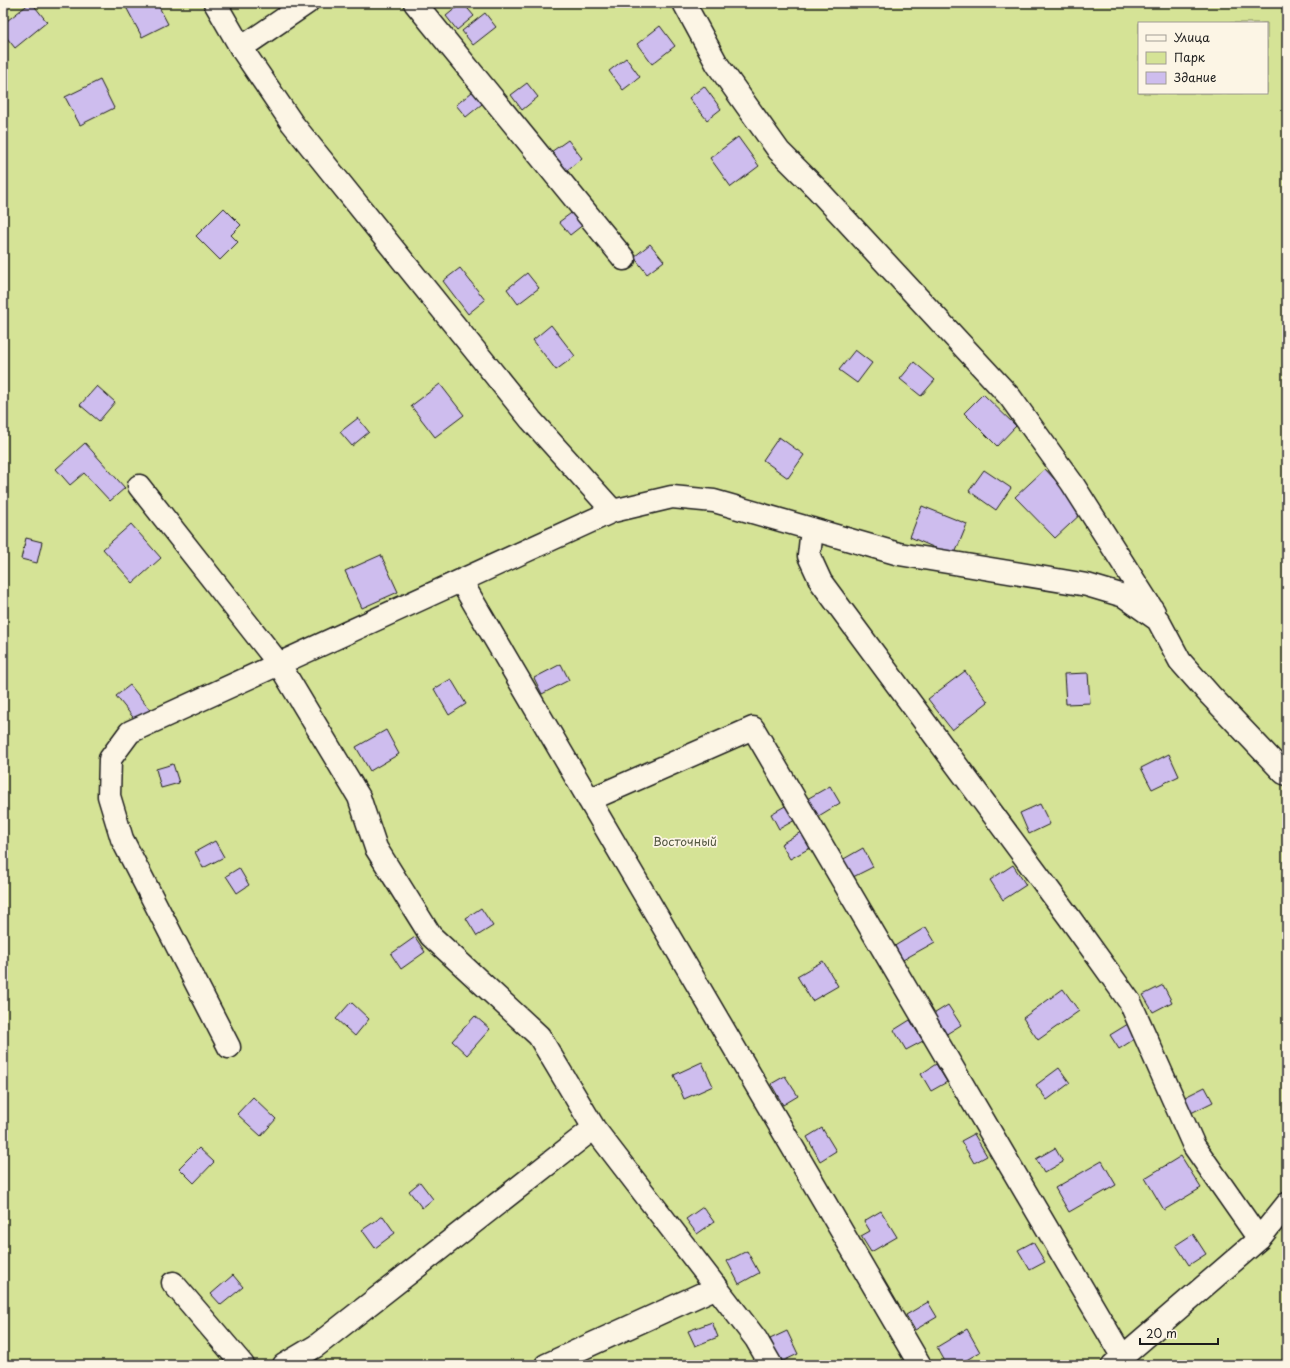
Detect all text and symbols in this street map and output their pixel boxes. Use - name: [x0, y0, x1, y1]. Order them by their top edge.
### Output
- legend: [1138, 22, 1268, 94]
- text: Улица: [1174, 28, 1210, 46]
- text: Парк: [1174, 48, 1206, 66]
- text: Здание: [1174, 68, 1216, 86]
- park label: Восточный: [653, 832, 717, 850]
- scale bar: [1140, 1320, 1218, 1346]
- text: 20 m: [1146, 1324, 1177, 1342]

